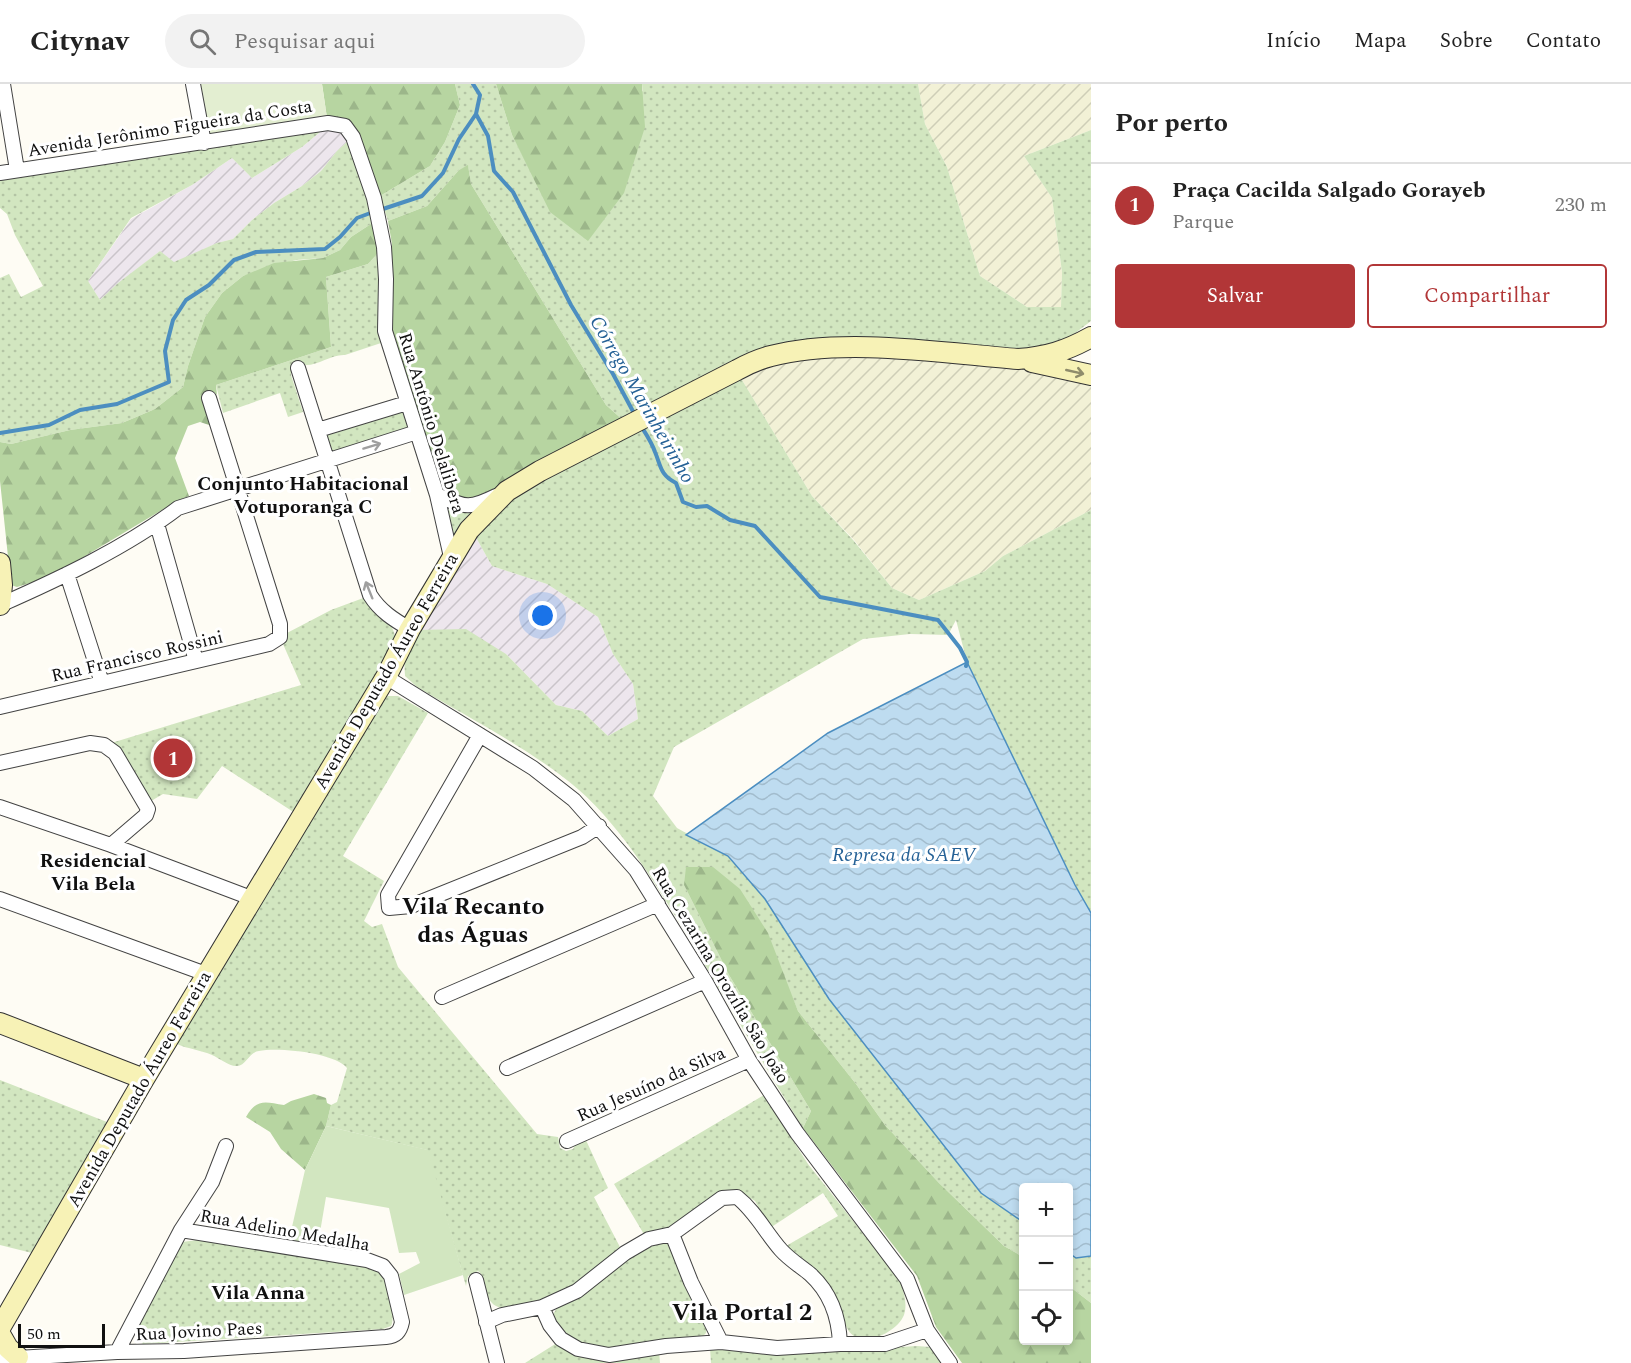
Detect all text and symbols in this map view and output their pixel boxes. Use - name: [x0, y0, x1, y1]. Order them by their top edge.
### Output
- search box: [165, 14, 585, 68]
- text: Citynav: [30, 20, 129, 63]
- icon: search: [186, 25, 219, 58]
- text: Pesquisar aqui: [234, 25, 376, 58]
- text: Início: [1266, 25, 1321, 57]
- text: Mapa: [1354, 25, 1407, 57]
- text: Sobre: [1440, 25, 1493, 57]
- text: Contato: [1526, 25, 1601, 57]
- street label: Avenida Jerônimo Figueira da Costa: [26, 93, 315, 164]
- text: Por perto: [1115, 103, 1228, 143]
- text: Praça Cacilda Salgado Gorayeb: [1172, 174, 1486, 207]
- text: 1: [1129, 190, 1140, 220]
- text: 230 m: [1555, 190, 1607, 220]
- text: Parque: [1172, 207, 1234, 237]
- button: Salvar: [1115, 264, 1355, 328]
- button: Compartilhar: [1367, 264, 1607, 328]
- water label: Córrego Marinheirinho: [582, 310, 702, 489]
- street label: Rua Antônio Delalibera: [391, 329, 472, 517]
- one-way arrow: [1065, 366, 1084, 378]
- one-way arrow: [362, 440, 381, 451]
- district label: Conjunto Habitacional Votuporanga C: [197, 469, 409, 522]
- street label: Avenida Deputado Áureo Ferreira: [307, 548, 466, 795]
- one-way arrow: [363, 581, 374, 600]
- your location: [528, 601, 557, 630]
- street label: Rua Francisco Rossini: [48, 624, 226, 689]
- pin: 1: [154, 736, 192, 780]
- water label: Represa da SAEV: [832, 840, 977, 870]
- district label: Residencial Vila Bela: [40, 846, 146, 899]
- street label: Rua Cezarina Orozília São João: [645, 862, 796, 1089]
- district label: Vila Recanto das Águas: [402, 889, 544, 953]
- street label: Avenida Deputado Áureo Ferreira: [60, 966, 219, 1213]
- street label: Rua Jesuíno da Silva: [573, 1039, 730, 1129]
- map controls: [1019, 1183, 1073, 1345]
- button: +: [1019, 1183, 1073, 1237]
- street label: Rua Adelino Medalha: [198, 1202, 372, 1259]
- button: −: [1019, 1237, 1073, 1291]
- district label: Vila Anna: [211, 1278, 306, 1308]
- button: locate: [1019, 1291, 1073, 1345]
- district label: Vila Portal 2: [672, 1295, 812, 1331]
- street label: Rua Jovino Paes: [135, 1315, 263, 1348]
- scale bar: [18, 1321, 105, 1348]
- text: 50 m: [27, 1322, 61, 1346]

